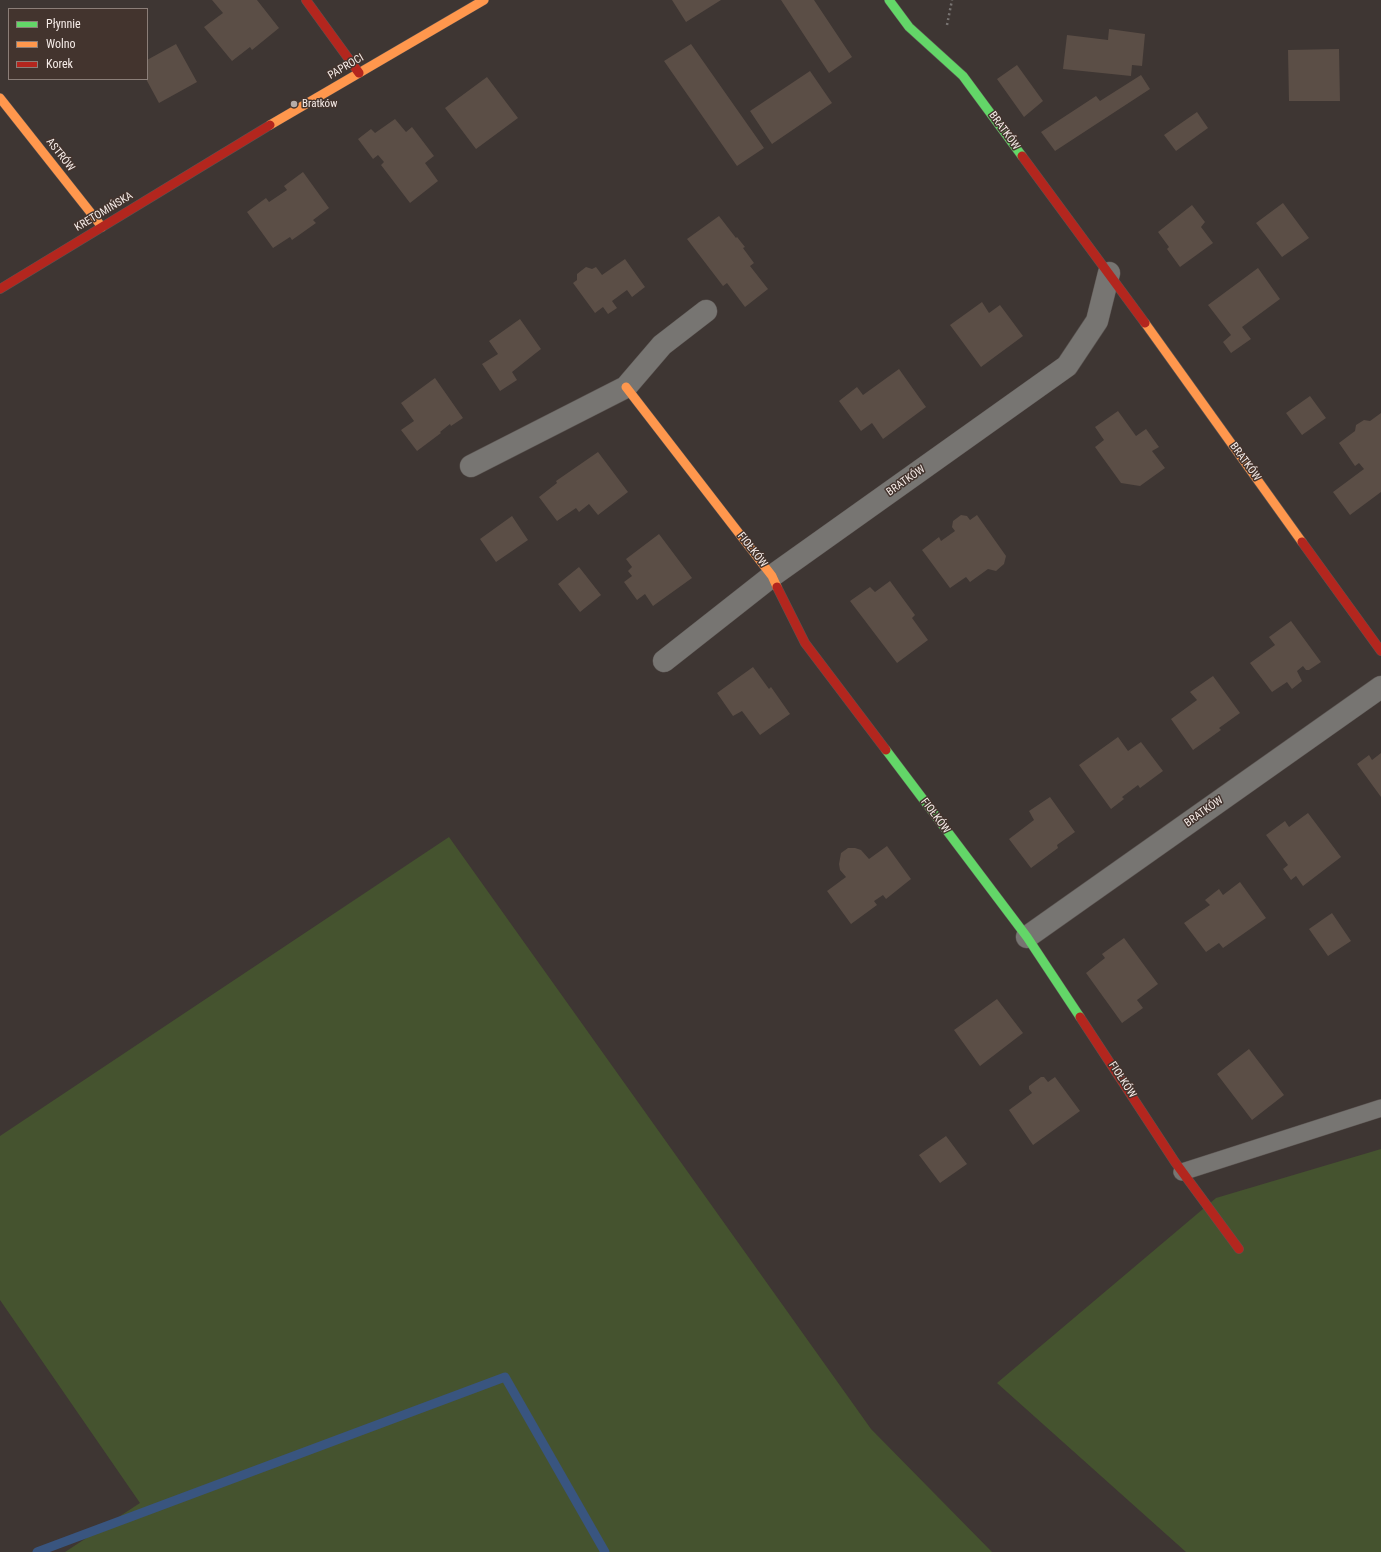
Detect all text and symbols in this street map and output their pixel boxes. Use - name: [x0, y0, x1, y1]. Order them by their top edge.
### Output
- legend: [8, 8, 148, 80]
- text: Płynnie: [46, 17, 81, 31]
- text: Wolno: [46, 37, 76, 51]
- street label: PAPROCI: [326, 51, 366, 83]
- text: Korek: [46, 57, 73, 71]
- place label: Bratków: [302, 97, 337, 111]
- marker: Bratków: [289, 99, 299, 109]
- street label: BRATKÓW: [986, 109, 1022, 153]
- street label: ASTRÓW: [43, 136, 77, 174]
- street label: KRETOMIŃSKA: [73, 189, 135, 235]
- street label: BRATKÓW: [1227, 440, 1263, 484]
- street label: BRATKÓW: [884, 463, 928, 499]
- street label: FIOŁKÓW: [734, 530, 770, 570]
- street label: BRATKÓW: [1182, 794, 1226, 830]
- street label: FIOŁKÓW: [917, 796, 953, 836]
- street label: FIOŁKÓW: [1105, 1059, 1139, 1101]

